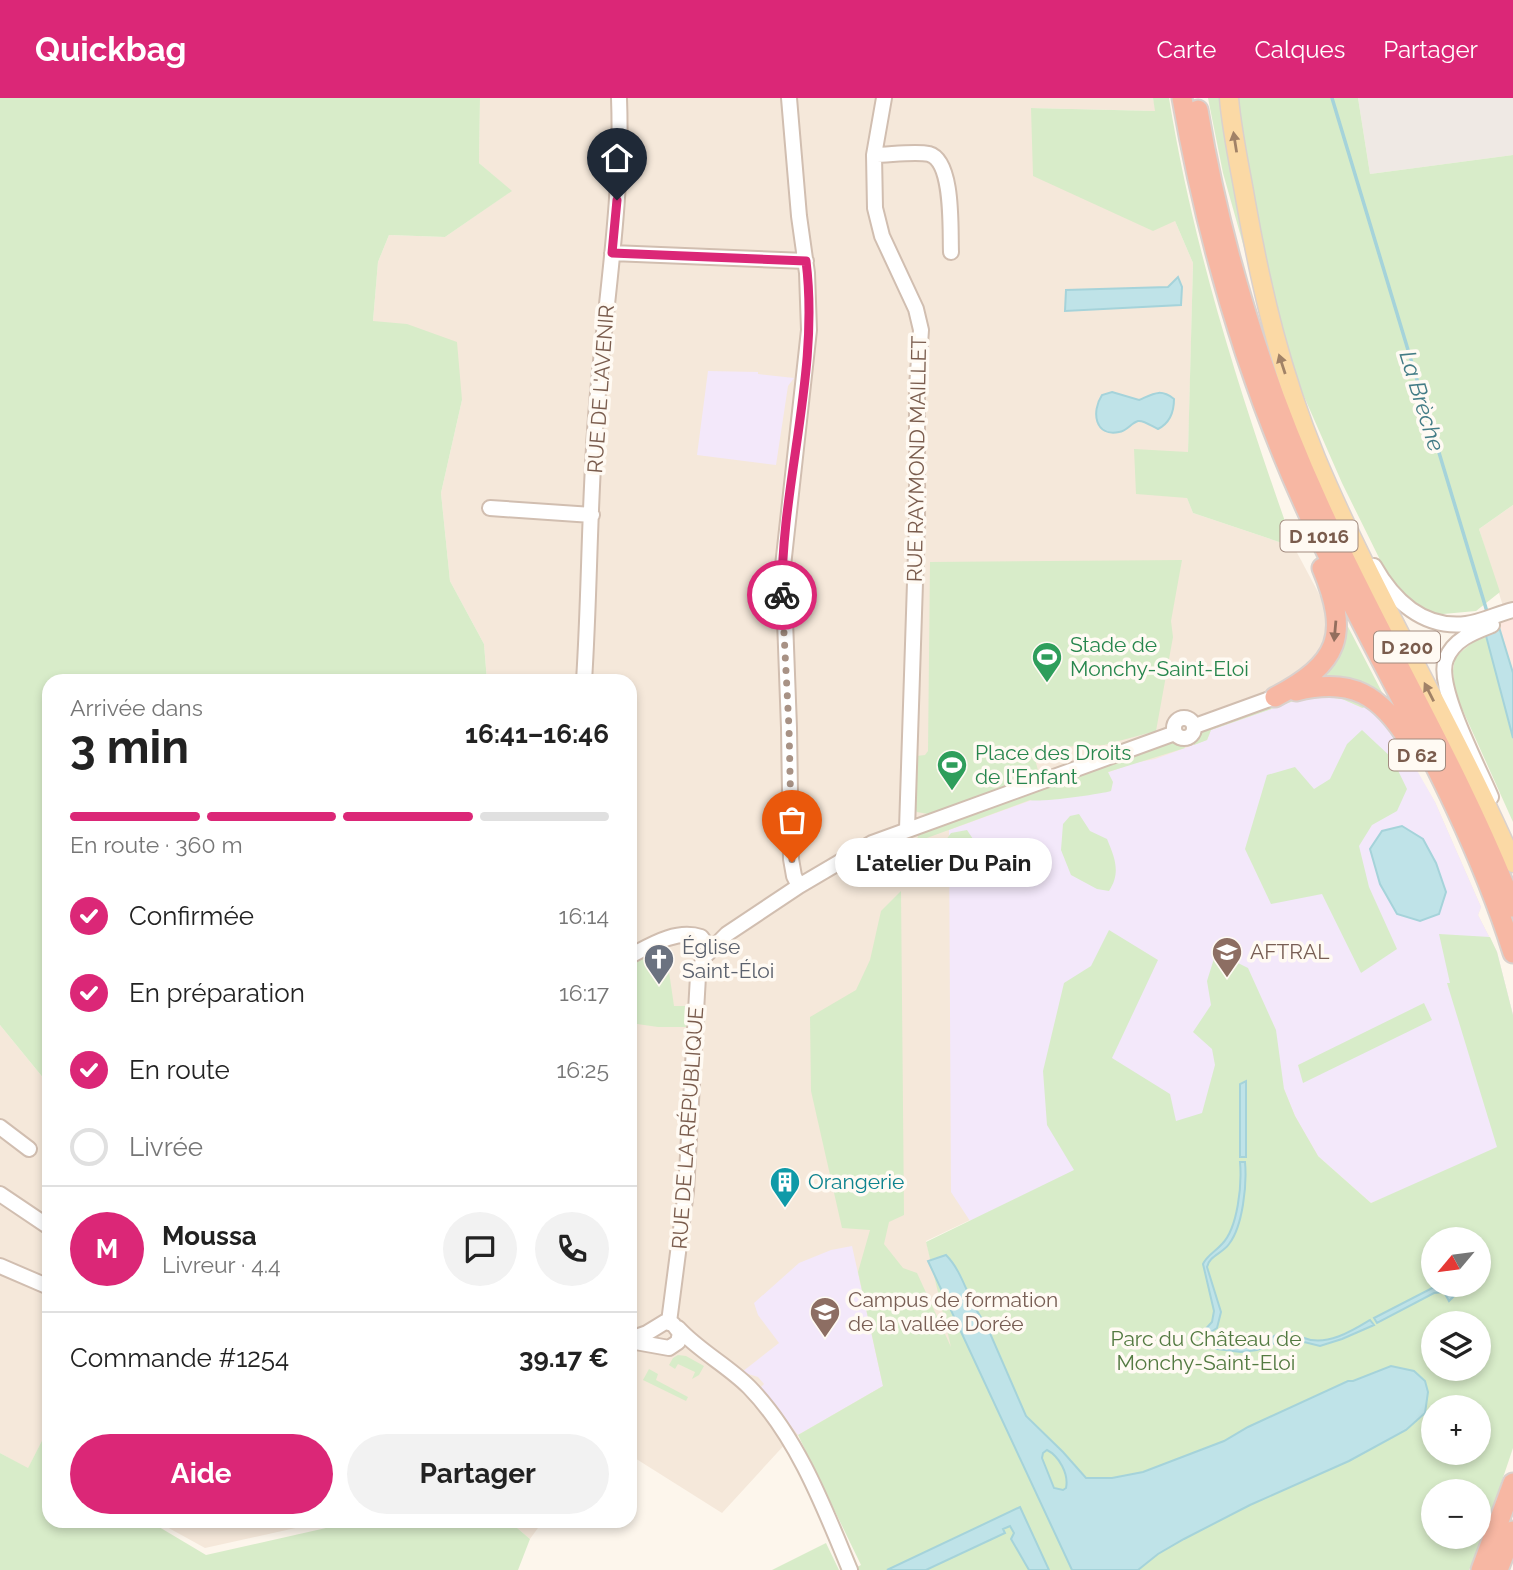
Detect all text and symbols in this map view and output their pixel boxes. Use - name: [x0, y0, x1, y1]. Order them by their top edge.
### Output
- text: Quickbag: [35, 30, 187, 69]
- text: Carte: [1157, 35, 1216, 64]
- text: Calques: [1254, 35, 1345, 64]
- text: Partager: [1383, 35, 1478, 64]
- pin: [587, 128, 647, 200]
- one-way arrow: [1229, 131, 1240, 153]
- icon: home: [598, 139, 636, 177]
- street label: RUE DE L'AVENIR: [582, 304, 619, 474]
- street label: RUE RAYMOND MAILLET: [902, 335, 931, 582]
- water label: La Brèche: [1394, 347, 1451, 454]
- one-way arrow: [1276, 354, 1286, 375]
- road number: D 1016: [1280, 520, 1358, 551]
- courier: [747, 560, 817, 630]
- icon: bike: [763, 576, 801, 614]
- one-way arrow: [1329, 620, 1340, 642]
- place label: Stade de Monchy-Saint-Eloi: [1070, 632, 1249, 681]
- road number: D 200: [1374, 632, 1440, 662]
- sports icon: Stade de Monchy-Saint-Eloi: [1030, 640, 1064, 684]
- one-way arrow: [1424, 681, 1436, 701]
- text: Arrivée dans: [70, 694, 203, 721]
- text: 16:41–16:46: [465, 719, 609, 749]
- text: 3 min: [70, 720, 189, 774]
- place label: Place des Droits de l'Enfant: [975, 740, 1132, 789]
- road number: D 62: [1389, 740, 1445, 770]
- sports icon: Place des Droits de l'Enfant: [935, 748, 969, 792]
- pin: [762, 790, 822, 862]
- icon: bag: [773, 801, 811, 839]
- text: En route · 360 m: [70, 831, 243, 858]
- callout: L'atelier Du Pain: [834, 838, 1051, 886]
- text: L'atelier Du Pain: [856, 849, 1031, 876]
- icon: check: [70, 897, 108, 935]
- text: Confirmée: [129, 901, 254, 931]
- text: 16:14: [559, 902, 609, 929]
- place label: Église Saint-Éloi: [682, 934, 774, 983]
- school or university icon: AFTRAL: [1210, 935, 1244, 979]
- place label: AFTRAL: [1250, 939, 1329, 964]
- church icon: Église Saint-Éloi: [642, 942, 676, 986]
- icon: check: [70, 974, 108, 1012]
- text: En préparation: [129, 978, 305, 1008]
- text: 16:17: [559, 979, 609, 1006]
- street label: RUE DE LA RÉPUBLIQUE: [667, 1006, 708, 1250]
- icon: check: [70, 1051, 108, 1089]
- text: En route: [129, 1055, 230, 1085]
- text: 16:25: [556, 1056, 609, 1083]
- text: Livrée: [129, 1132, 203, 1162]
- building icon: Orangerie: [768, 1165, 802, 1209]
- place label: Orangerie: [808, 1169, 904, 1194]
- button: chat: [443, 1212, 517, 1286]
- button: phone: [535, 1212, 609, 1286]
- text: Moussa: [162, 1221, 257, 1251]
- north arrow: [1421, 1227, 1491, 1297]
- map controls: [1421, 1227, 1491, 1549]
- text: M: [96, 1234, 118, 1264]
- text: Livreur · 4.4: [162, 1251, 281, 1278]
- place label: Campus de formation de la vallée Dorée: [848, 1287, 1058, 1336]
- school or university icon: Campus de formation de la vallée Dorée: [808, 1295, 842, 1339]
- button: layers: [1421, 1311, 1491, 1381]
- park label: Parc du Château de Monchy-Saint-Eloi: [1110, 1326, 1302, 1375]
- text: Commande #1254: [70, 1343, 289, 1373]
- text: 39.17 €: [519, 1343, 609, 1373]
- button: +: [1421, 1395, 1491, 1465]
- button: Aide: [70, 1434, 333, 1514]
- button: Partager: [347, 1434, 609, 1514]
- button: −: [1421, 1479, 1491, 1549]

